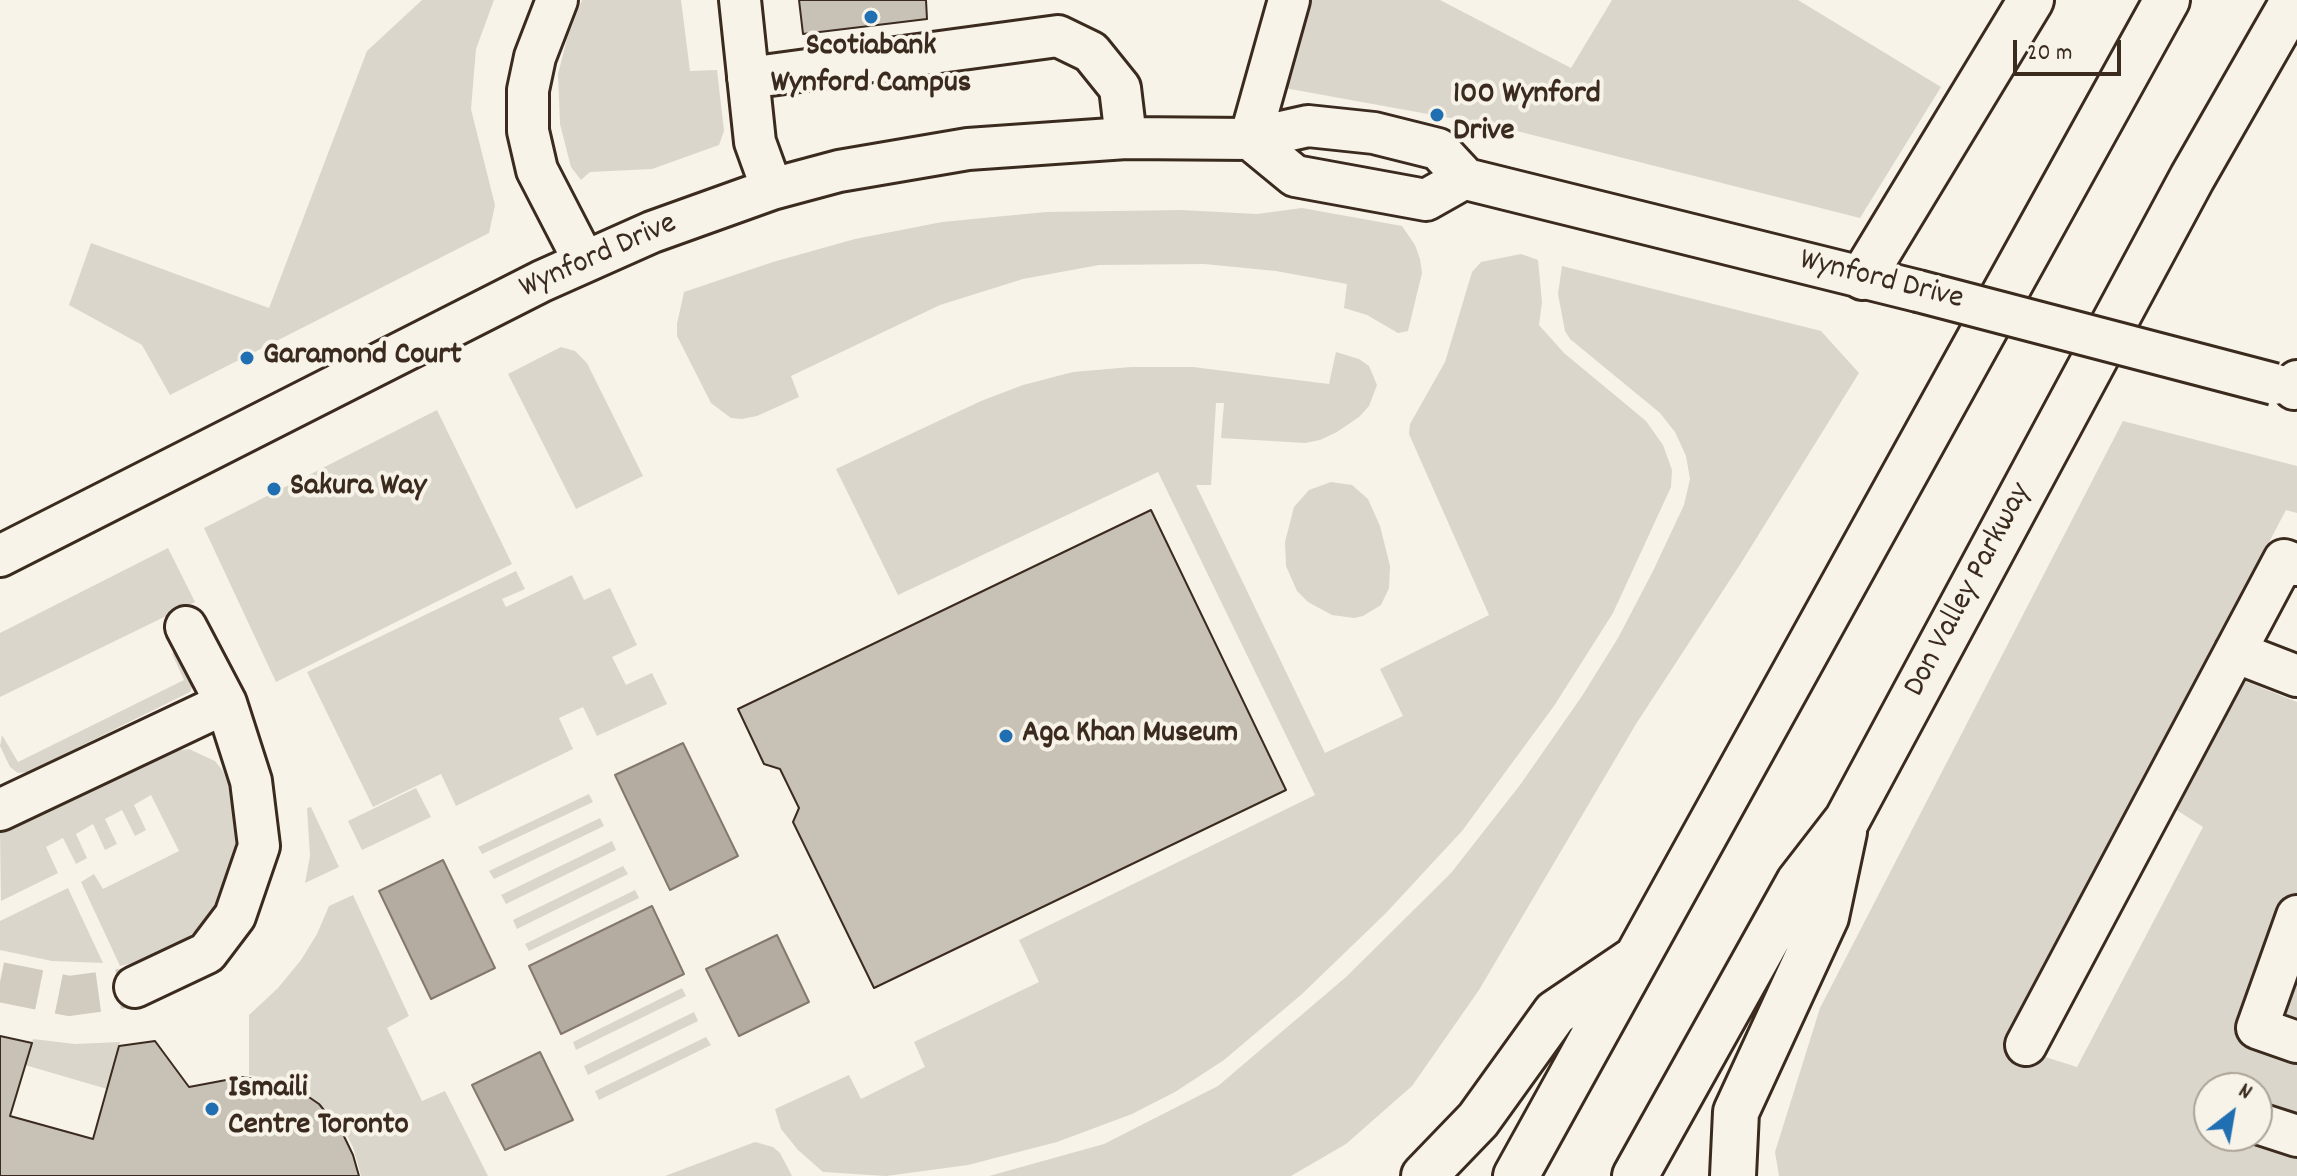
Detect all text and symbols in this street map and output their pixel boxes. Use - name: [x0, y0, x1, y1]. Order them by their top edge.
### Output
- marker: Scotiabank Wynford Campus: [862, 8, 880, 26]
- scale bar: [2017, 24, 2125, 74]
- place label: Scotiabank Wynford Campus: [771, 30, 971, 105]
- text: 20 m: [2027, 37, 2073, 71]
- place label: 100 Wynford Drive: [1453, 78, 1601, 153]
- marker: 100 Wynford Drive: [1428, 106, 1446, 124]
- street label: Wynford Drive: [515, 206, 683, 310]
- street label: Wynford Drive: [1795, 243, 1967, 321]
- place label: Garamond Court: [263, 339, 462, 377]
- marker: Garamond Court: [238, 349, 256, 367]
- place label: Sakura Way: [290, 470, 427, 508]
- street label: Don Valley Parkway: [1898, 478, 2042, 704]
- marker: Sakura Way: [265, 480, 283, 498]
- place label: Aga Khan Museum: [1022, 717, 1238, 755]
- marker: Aga Khan Museum: [997, 727, 1015, 745]
- place label: Ismaili Centre Toronto: [228, 1072, 409, 1147]
- north arrow: [2193, 1072, 2273, 1152]
- text: N: [2232, 1077, 2257, 1109]
- marker: Ismaili Centre Toronto: [203, 1100, 221, 1118]

